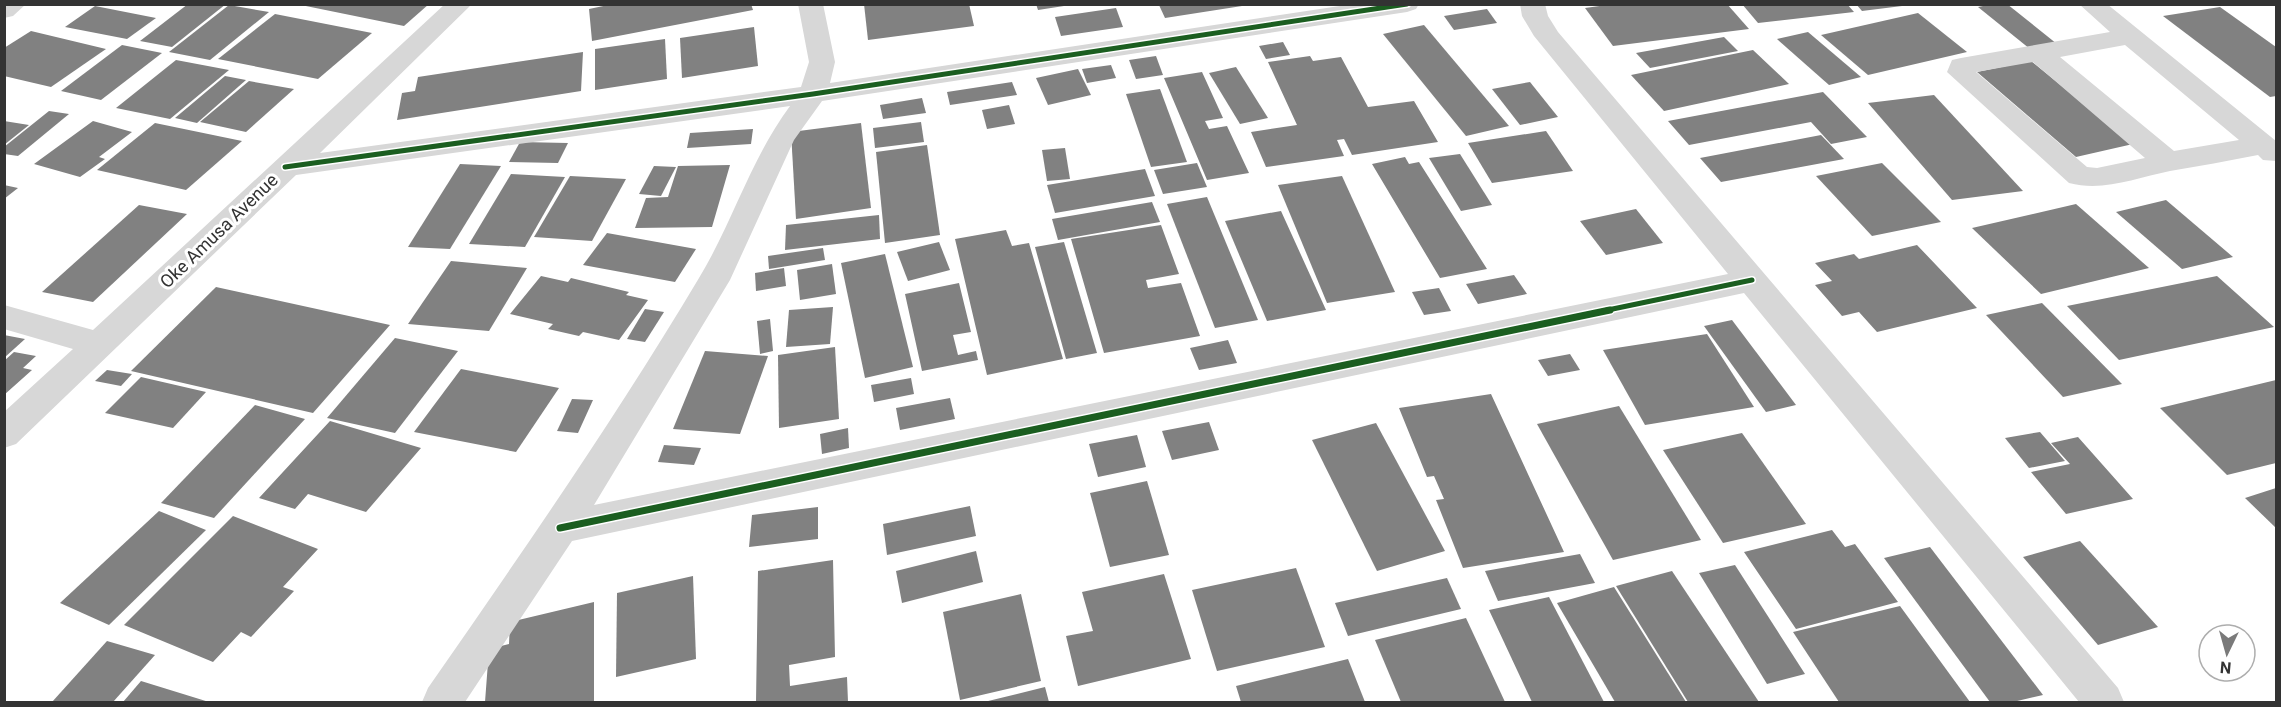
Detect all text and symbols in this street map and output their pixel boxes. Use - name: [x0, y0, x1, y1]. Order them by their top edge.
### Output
- street label: Oke Amusa Avenue: [156, 169, 282, 292]
- north arrow: [2197, 623, 2257, 683]
- text: N: [2219, 657, 2232, 677]

